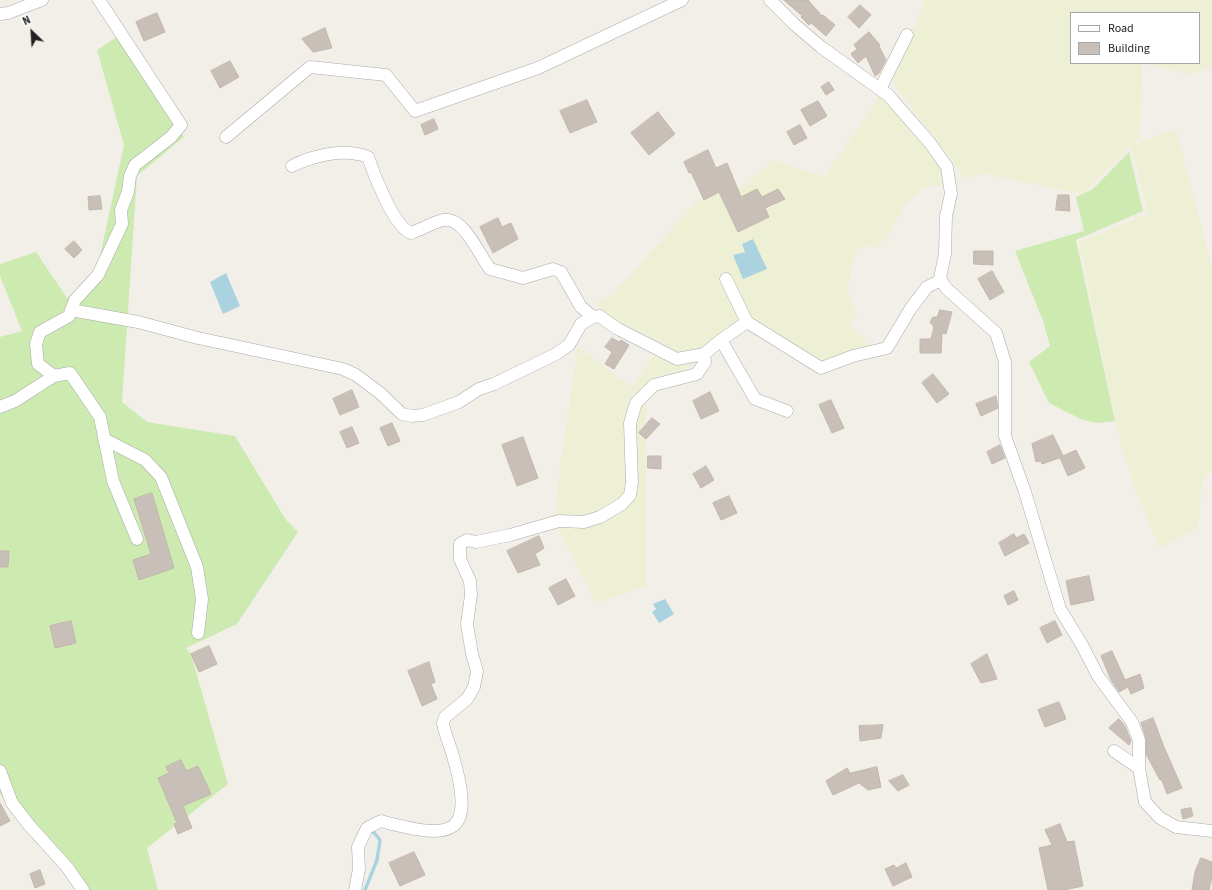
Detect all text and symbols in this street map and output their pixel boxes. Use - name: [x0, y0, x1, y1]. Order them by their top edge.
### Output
- north arrow: [12, 12, 52, 52]
- text: N: [20, 12, 33, 29]
- legend: [1070, 12, 1200, 64]
- text: Road: [1108, 20, 1134, 37]
- text: Building: [1108, 40, 1150, 57]

